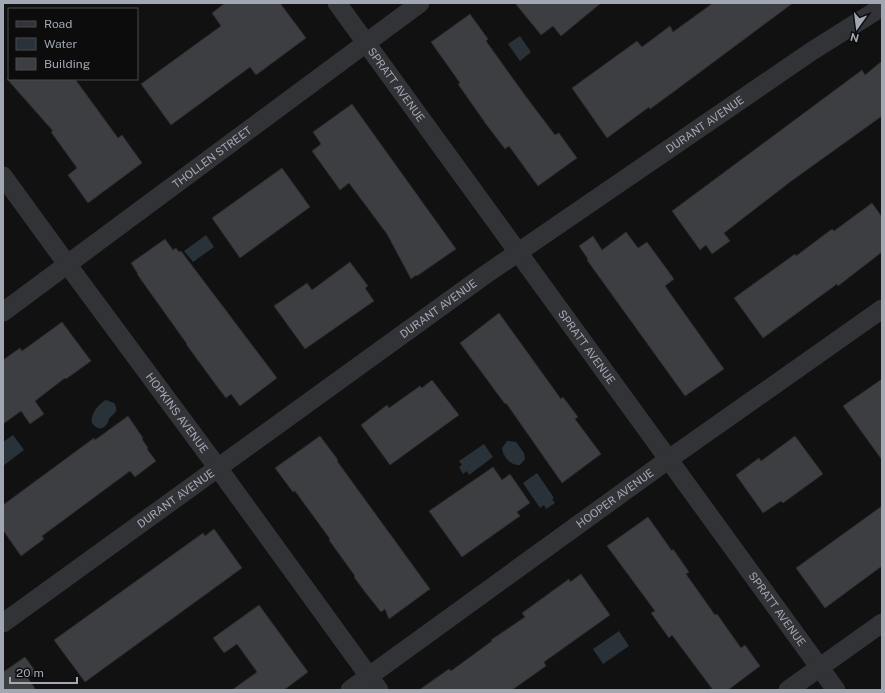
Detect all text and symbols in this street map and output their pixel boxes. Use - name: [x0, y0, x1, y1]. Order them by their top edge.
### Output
- legend: [8, 8, 138, 80]
- north arrow: [837, 8, 877, 48]
- text: Road: [44, 17, 72, 31]
- text: N: [849, 31, 860, 45]
- text: Water: [44, 37, 78, 51]
- street label: SPRATT AVENUE: [366, 45, 427, 124]
- text: Building: [44, 57, 90, 71]
- street label: DURANT AVENUE: [664, 93, 746, 155]
- street label: THOLLEN STREET: [170, 124, 254, 190]
- street label: DURANT AVENUE: [398, 277, 479, 340]
- street label: SPRATT AVENUE: [556, 308, 618, 386]
- street label: HOPKINS AVENUE: [144, 371, 211, 455]
- street label: DURANT AVENUE: [135, 466, 217, 530]
- street label: HOOPER AVENUE: [574, 466, 656, 530]
- street label: SPRATT AVENUE: [746, 570, 808, 648]
- scale bar: [10, 659, 77, 685]
- text: 20 m: [16, 666, 44, 680]

